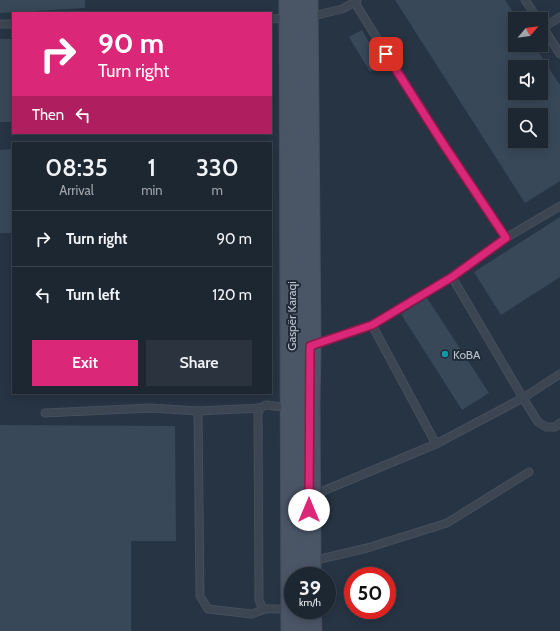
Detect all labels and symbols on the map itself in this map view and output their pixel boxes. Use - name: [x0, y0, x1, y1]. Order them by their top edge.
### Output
- north arrow: [508, 12, 548, 52]
- pin: [369, 37, 403, 71]
- street label: Gaspër Karaqi: [284, 281, 299, 351]
- place label: KoBA: [453, 347, 481, 362]
- marker: KoBA: [440, 349, 450, 359]
- position arrow: [288, 489, 330, 531]
- speed limit sign: 50: [344, 567, 396, 619]

